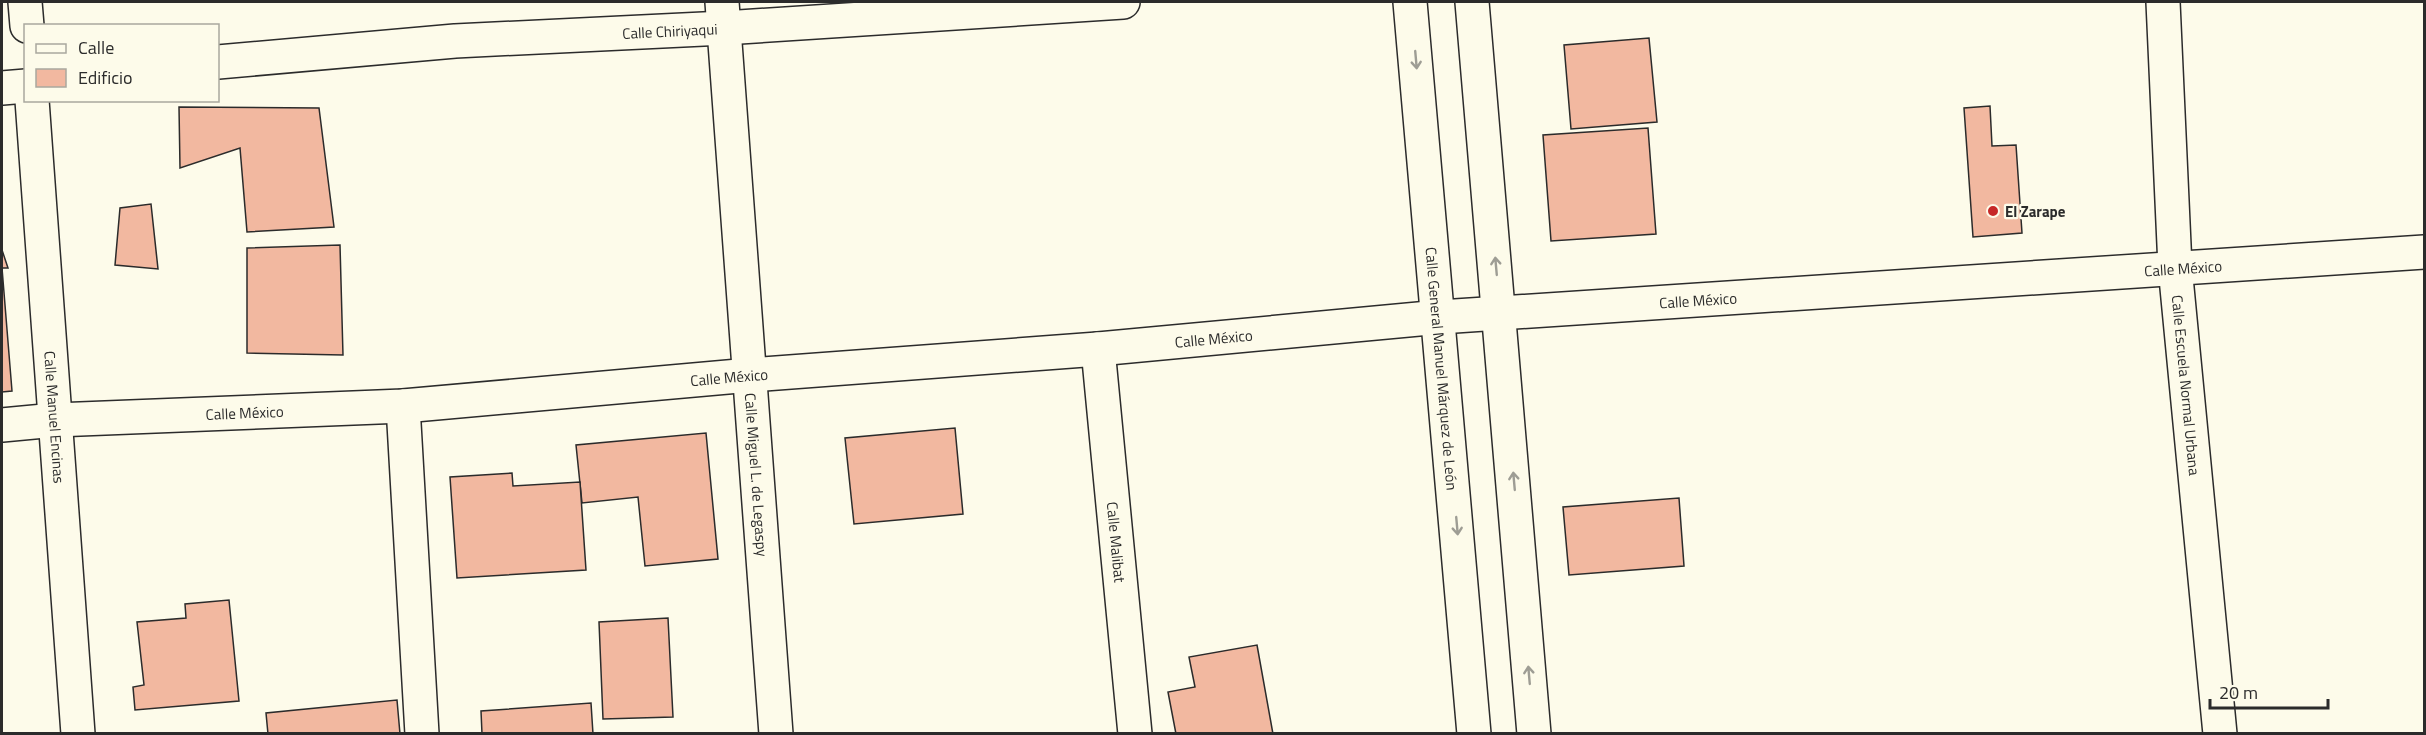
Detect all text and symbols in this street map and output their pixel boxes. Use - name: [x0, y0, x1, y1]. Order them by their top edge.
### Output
- street label: Calle Chiriyaqui: [622, 17, 718, 44]
- legend: [24, 24, 219, 102]
- text: Calle: [78, 34, 114, 61]
- one-way arrow: [1411, 49, 1422, 69]
- text: Edificio: [78, 64, 132, 91]
- place label: El Zarape: [2005, 200, 2066, 223]
- marker: El Zarape: [1986, 204, 2000, 218]
- street label: Calle General Manuel Márquez de León: [1420, 246, 1464, 491]
- street label: Calle México: [2143, 254, 2223, 282]
- one-way arrow: [1490, 256, 1501, 276]
- street label: Calle México: [1658, 286, 1738, 314]
- street label: Calle Escuela Normal Urbana: [2166, 294, 2207, 477]
- street label: Calle México: [1174, 323, 1254, 353]
- street label: Calle Manuel Encinas: [39, 350, 71, 484]
- street label: Calle México: [689, 362, 769, 392]
- street label: Calle Miguel L. de Legaspy: [739, 392, 774, 557]
- street label: Calle México: [205, 399, 284, 425]
- one-way arrow: [1508, 471, 1519, 491]
- street label: Calle Malibat: [1101, 501, 1132, 584]
- one-way arrow: [1452, 515, 1463, 535]
- one-way arrow: [1524, 666, 1535, 686]
- scale bar: [2210, 672, 2328, 710]
- text: 20 m: [2219, 679, 2258, 706]

